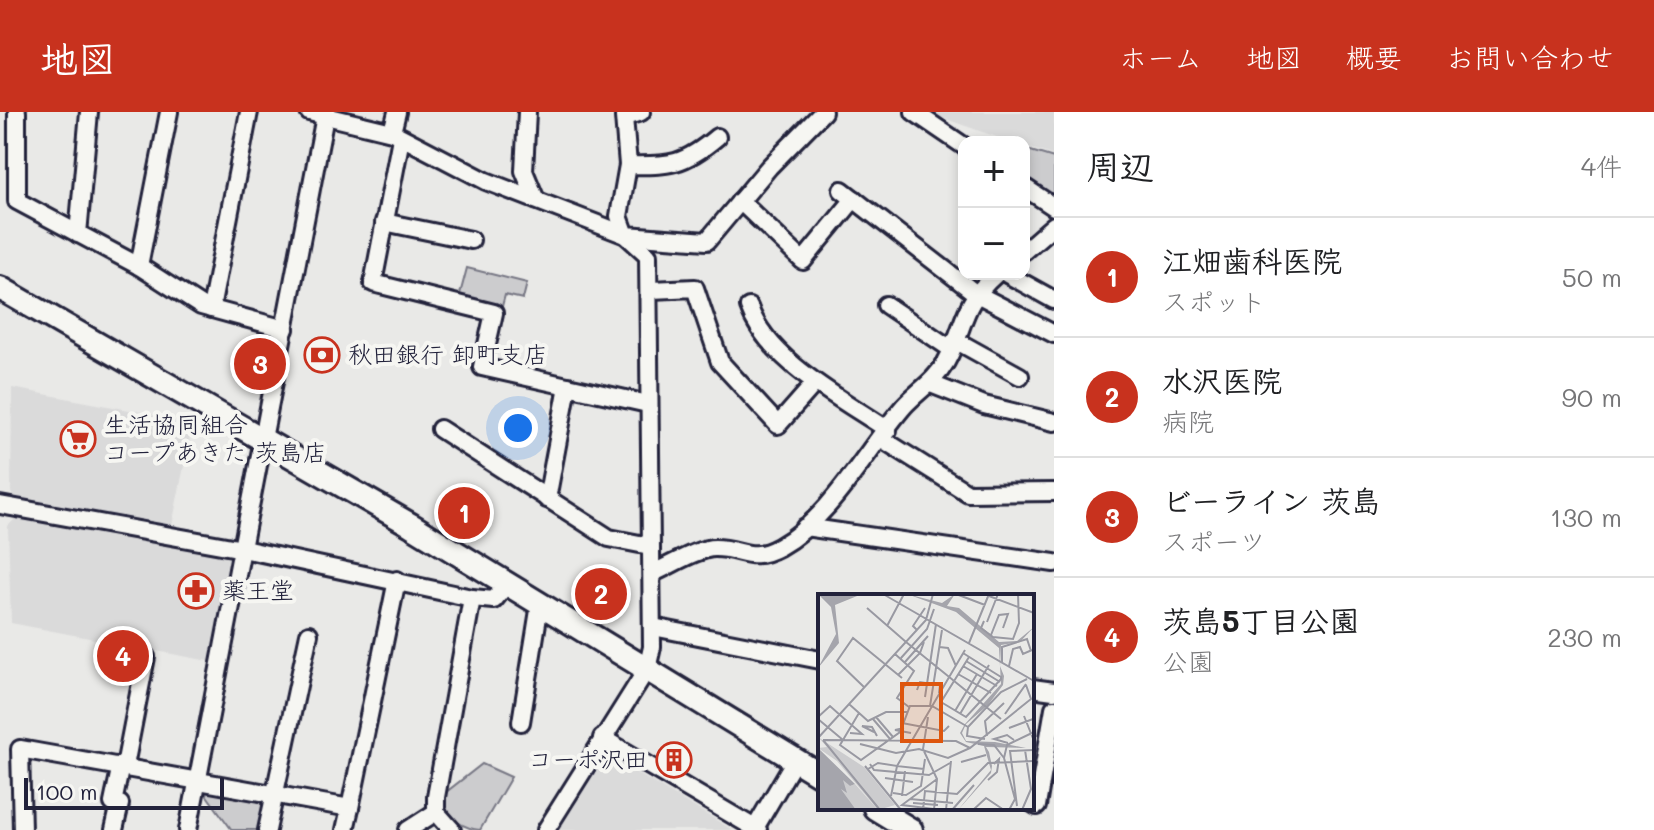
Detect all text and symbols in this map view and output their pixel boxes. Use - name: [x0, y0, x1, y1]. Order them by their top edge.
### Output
- text: 地図: [40, 33, 116, 83]
- text: ホーム: [1119, 39, 1202, 75]
- text: 地図: [1246, 39, 1302, 75]
- text: 概要: [1346, 39, 1402, 75]
- text: お問い合わせ: [1446, 39, 1614, 75]
- map controls: [958, 136, 1030, 280]
- button: +: [958, 136, 1030, 208]
- text: 周辺: [1086, 143, 1154, 188]
- text: 4件: [1581, 149, 1622, 183]
- button: −: [958, 208, 1030, 280]
- text: 江畑歯科医院: [1162, 240, 1342, 280]
- text: 1: [1106, 260, 1118, 294]
- text: 50 m: [1562, 260, 1622, 294]
- text: スポット: [1162, 284, 1266, 318]
- pin: 3: [234, 334, 286, 394]
- bank icon: 秋田銀行 卸町支店: [303, 336, 341, 374]
- place label: 秋田銀行 卸町支店: [348, 338, 548, 369]
- text: 水沢医院: [1162, 360, 1282, 400]
- text: 2: [1105, 380, 1119, 414]
- text: 90 m: [1562, 380, 1622, 414]
- text: 病院: [1162, 404, 1214, 438]
- place label: 生活協同組合 コープあきた 茨島店: [104, 408, 327, 467]
- your location: [498, 408, 538, 448]
- supermarket icon: 生活協同組合 コープあきた 茨島店: [59, 420, 97, 458]
- text: ビーライン 茨島: [1162, 480, 1381, 520]
- pin: 1: [438, 483, 490, 543]
- text: 3: [1104, 500, 1120, 534]
- text: 130 m: [1550, 500, 1622, 534]
- text: スポーツ: [1162, 524, 1265, 558]
- pin: 2: [575, 564, 627, 624]
- pharmacy icon: 薬王堂: [177, 572, 215, 610]
- place label: 薬王堂: [222, 574, 294, 605]
- inset map: [818, 594, 1034, 810]
- text: 茨島5丁目公園: [1162, 600, 1360, 640]
- text: 4: [1104, 620, 1120, 654]
- text: 230 m: [1547, 620, 1622, 654]
- pin: 4: [97, 626, 149, 686]
- text: 公園: [1162, 644, 1214, 678]
- building icon: コーポ沢田: [655, 741, 693, 779]
- place label: コーポ沢田: [528, 743, 648, 774]
- scale bar: [24, 774, 224, 810]
- text: 100 m: [36, 777, 98, 806]

